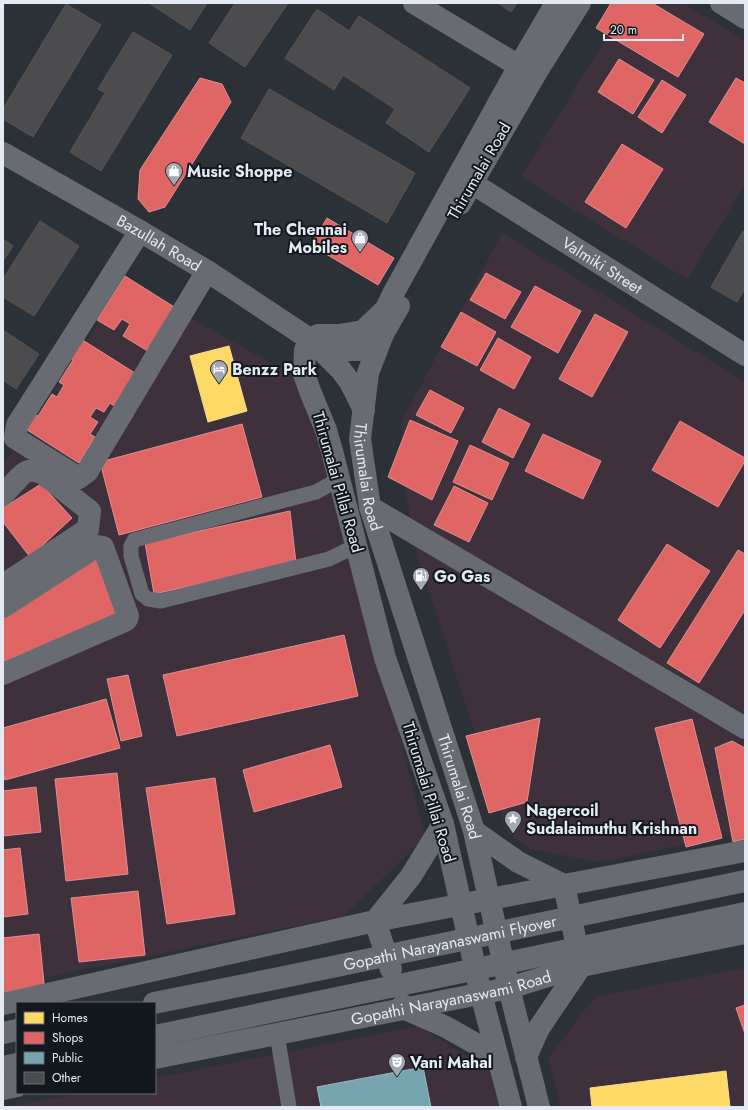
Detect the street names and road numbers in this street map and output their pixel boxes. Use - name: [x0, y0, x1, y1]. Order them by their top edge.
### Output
- street label: Thirumalai Road: [442, 118, 516, 224]
- street label: Bazullah Road: [112, 209, 206, 277]
- street label: Valmiki Street: [558, 231, 647, 299]
- street label: Thirumalai Pillai Road: [307, 409, 369, 555]
- street label: Thirumalai Road: [349, 422, 388, 534]
- street label: Thirumalai Pillai Road: [397, 719, 461, 865]
- street label: Thirumalai Road: [432, 731, 487, 841]
- street label: Gopathi Narayanaswami Flyover: [341, 909, 559, 976]
- street label: Gopathi Narayanaswami Road: [349, 964, 554, 1031]

